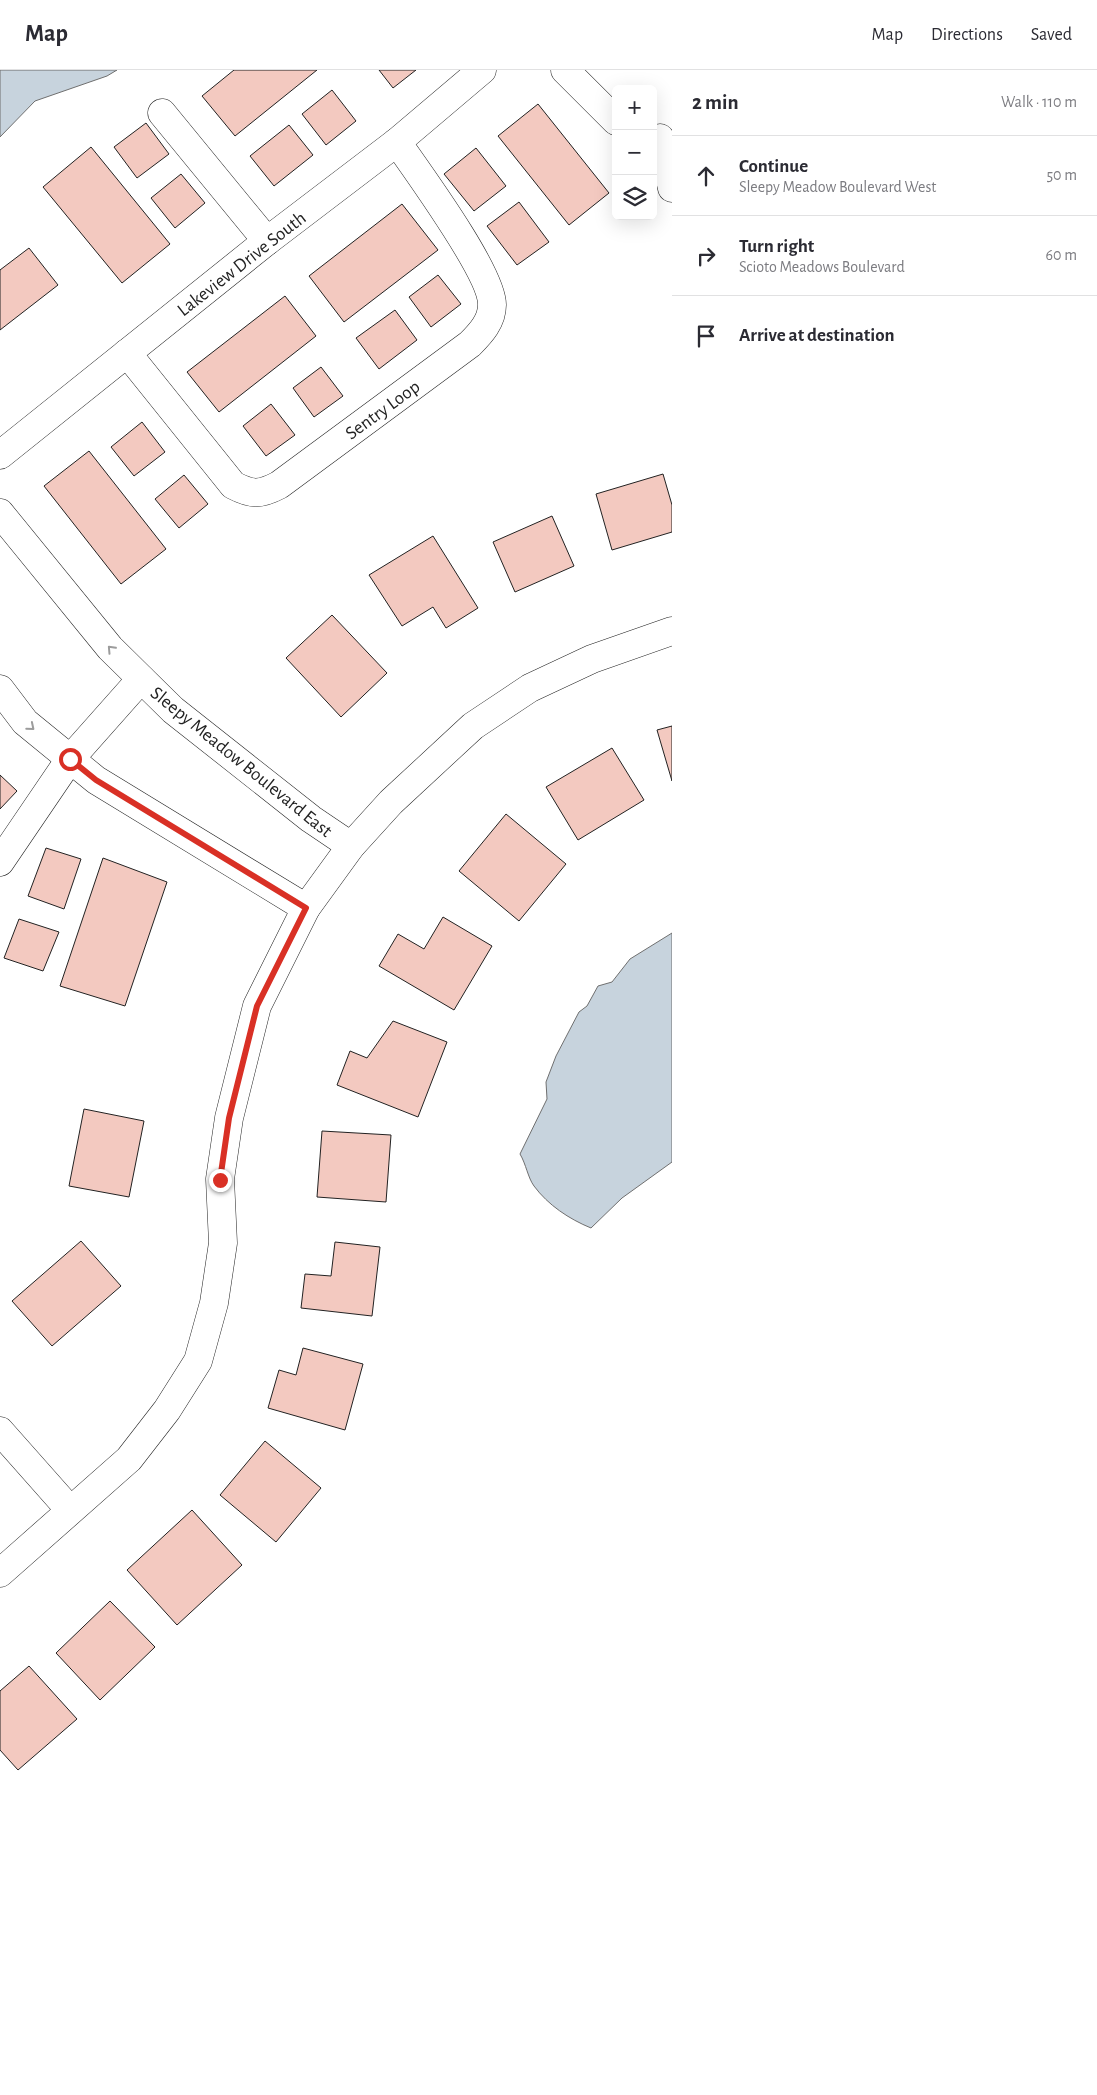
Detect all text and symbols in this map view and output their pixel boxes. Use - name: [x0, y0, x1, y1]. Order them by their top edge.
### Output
- text: Map: [25, 22, 68, 46]
- text: Map: [872, 26, 903, 44]
- text: Directions: [931, 26, 1003, 44]
- text: Saved: [1031, 26, 1072, 44]
- map controls: [612, 85, 657, 220]
- button: +: [612, 85, 657, 130]
- text: 2 min: [692, 92, 739, 113]
- text: Walk · 110 m: [1001, 94, 1077, 110]
- button: −: [612, 130, 657, 175]
- text: Continue: [739, 157, 808, 176]
- icon: ahead: [692, 162, 720, 190]
- text: 50 m: [1046, 167, 1077, 183]
- button: layers: [612, 175, 657, 220]
- text: Sleepy Meadow Boulevard West: [739, 179, 936, 195]
- street label: Lakeview Drive South: [174, 208, 310, 320]
- text: Turn right: [739, 237, 814, 256]
- icon: right: [692, 242, 720, 270]
- text: 60 m: [1046, 247, 1077, 263]
- text: Scioto Meadows Boulevard: [739, 259, 905, 275]
- icon: arrive: [692, 322, 720, 350]
- text: Arrive at destination: [739, 326, 895, 345]
- street label: Sentry Loop: [342, 377, 424, 443]
- one-way arrow: [108, 645, 117, 654]
- street label: Sleepy Meadow Boulevard East: [147, 683, 335, 841]
- one-way arrow: [25, 721, 34, 729]
- route start: [59, 748, 82, 771]
- route end: [209, 1169, 232, 1192]

